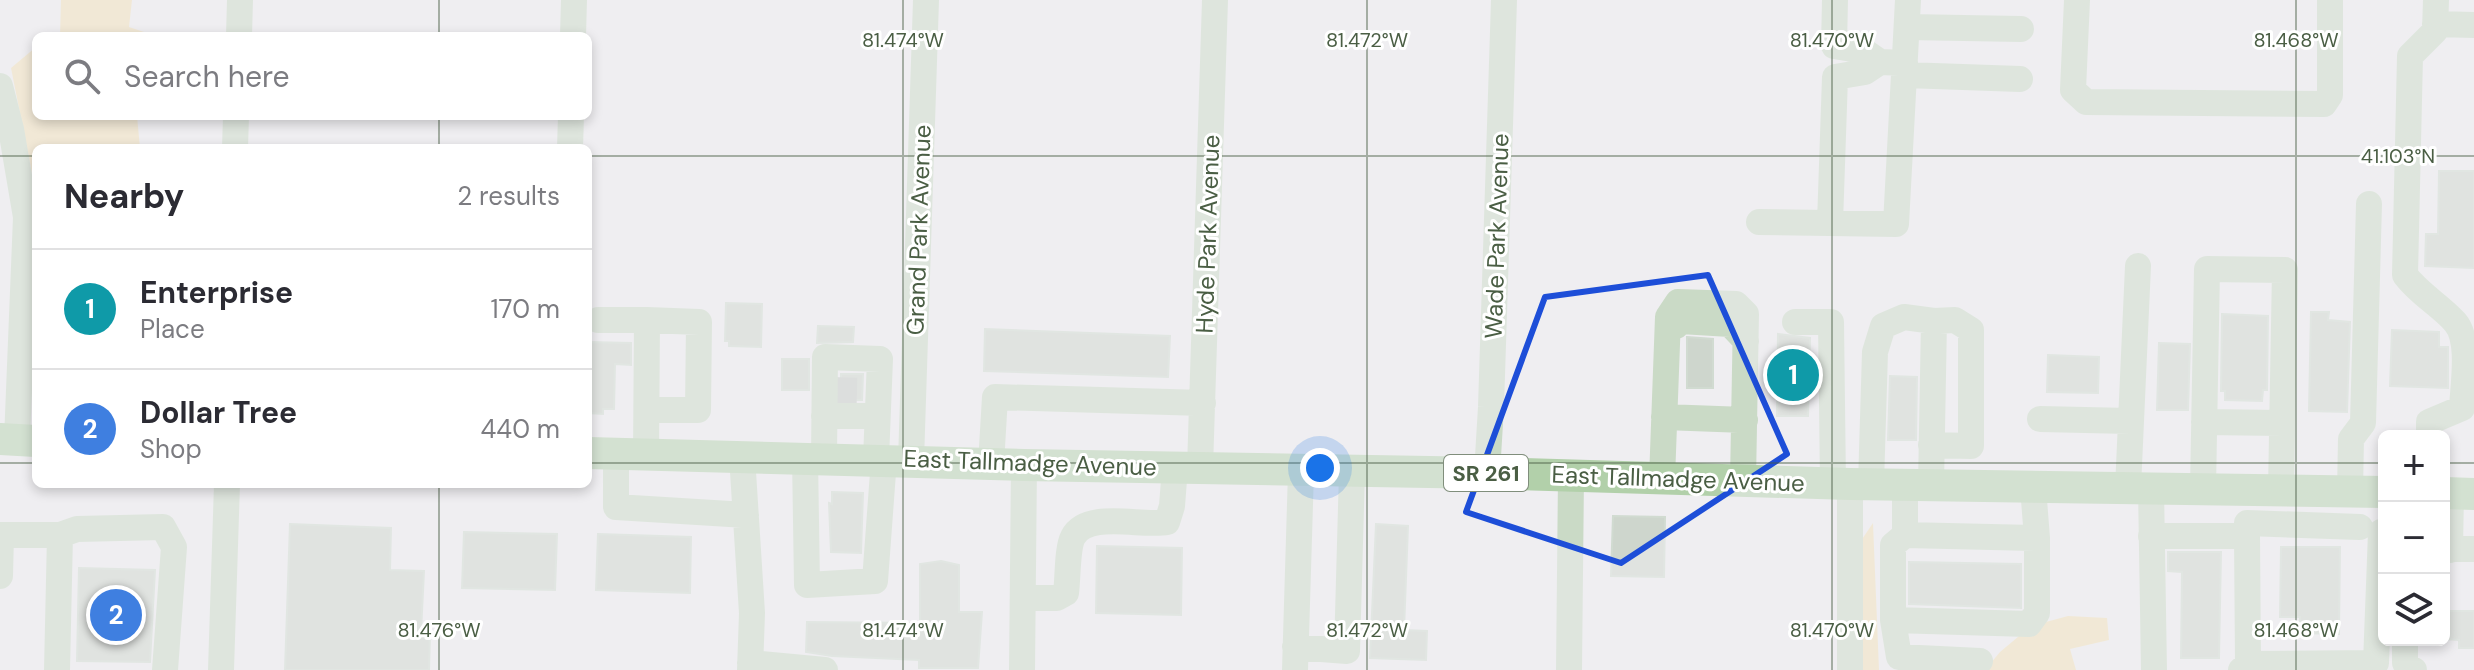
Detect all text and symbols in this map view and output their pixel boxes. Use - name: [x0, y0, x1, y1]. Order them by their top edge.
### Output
- text: 81.474°W: [862, 27, 944, 53]
- text: 81.472°W: [1326, 27, 1408, 53]
- text: 81.470°W: [1790, 27, 1874, 53]
- text: 81.468°W: [2253, 27, 2339, 53]
- search box: [32, 32, 592, 120]
- icon: search: [60, 54, 104, 98]
- text: Search here: [124, 57, 290, 96]
- street label: Grand Park Avenue: [899, 124, 938, 336]
- street label: Wade Park Avenue: [1477, 133, 1516, 339]
- street label: Hyde Park Avenue: [1189, 134, 1226, 334]
- text: 41.103°N: [2361, 143, 2435, 169]
- text: Nearby: [64, 174, 184, 219]
- text: 2 results: [457, 179, 560, 213]
- text: Enterprise: [140, 273, 293, 312]
- text: 1: [85, 292, 95, 326]
- text: 170 m: [491, 292, 560, 326]
- text: Place: [140, 312, 205, 346]
- pin: 1: [1767, 345, 1819, 405]
- text: Dollar Tree: [140, 393, 297, 432]
- text: 2: [82, 412, 98, 446]
- text: 440 m: [481, 412, 560, 446]
- map controls: [2378, 430, 2450, 646]
- button: +: [2378, 430, 2450, 502]
- text: Shop: [140, 432, 202, 466]
- street label: East Tallmadge Avenue: [903, 443, 1157, 482]
- your location: [1300, 448, 1340, 488]
- road number: SR 261: [1444, 455, 1528, 491]
- street label: East Tallmadge Avenue: [1551, 459, 1805, 498]
- button: −: [2378, 502, 2450, 574]
- button: layers: [2378, 574, 2450, 646]
- pin: 2: [90, 585, 142, 645]
- text: 81.476°W: [397, 617, 481, 643]
- text: 81.474°W: [862, 617, 944, 643]
- text: 81.472°W: [1326, 617, 1408, 643]
- text: 81.470°W: [1790, 617, 1874, 643]
- text: 81.468°W: [2253, 617, 2339, 643]

